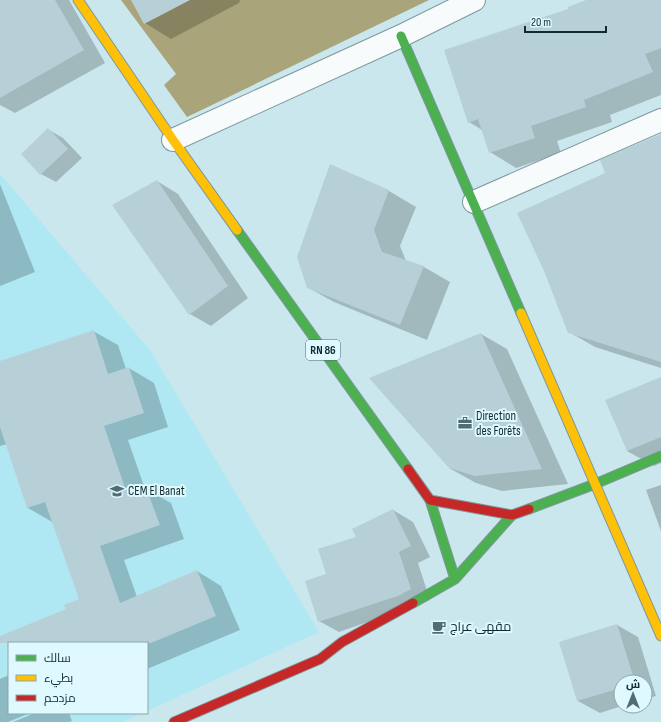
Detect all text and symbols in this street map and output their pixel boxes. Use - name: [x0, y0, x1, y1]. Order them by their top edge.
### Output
- scale bar: [525, 8, 606, 34]
- text: 20 m: [531, 15, 551, 30]
- road number: RN 86: [306, 340, 340, 360]
- place label: Direction des Forêts: [476, 408, 521, 439]
- office icon: Direction des Forêts: [457, 415, 473, 431]
- school or university icon: CEM El Banat: [109, 483, 125, 499]
- place label: CEM El Banat: [128, 483, 185, 499]
- cafe icon: مقهى عراج: [431, 619, 447, 635]
- place label: مقهى عراج: [450, 619, 511, 635]
- legend: [8, 642, 148, 714]
- text: سالك: [44, 651, 71, 666]
- text: بطيء: [44, 671, 73, 688]
- north arrow: [613, 674, 653, 714]
- text: ش: [626, 678, 640, 691]
- text: مزدحم: [44, 691, 76, 706]

